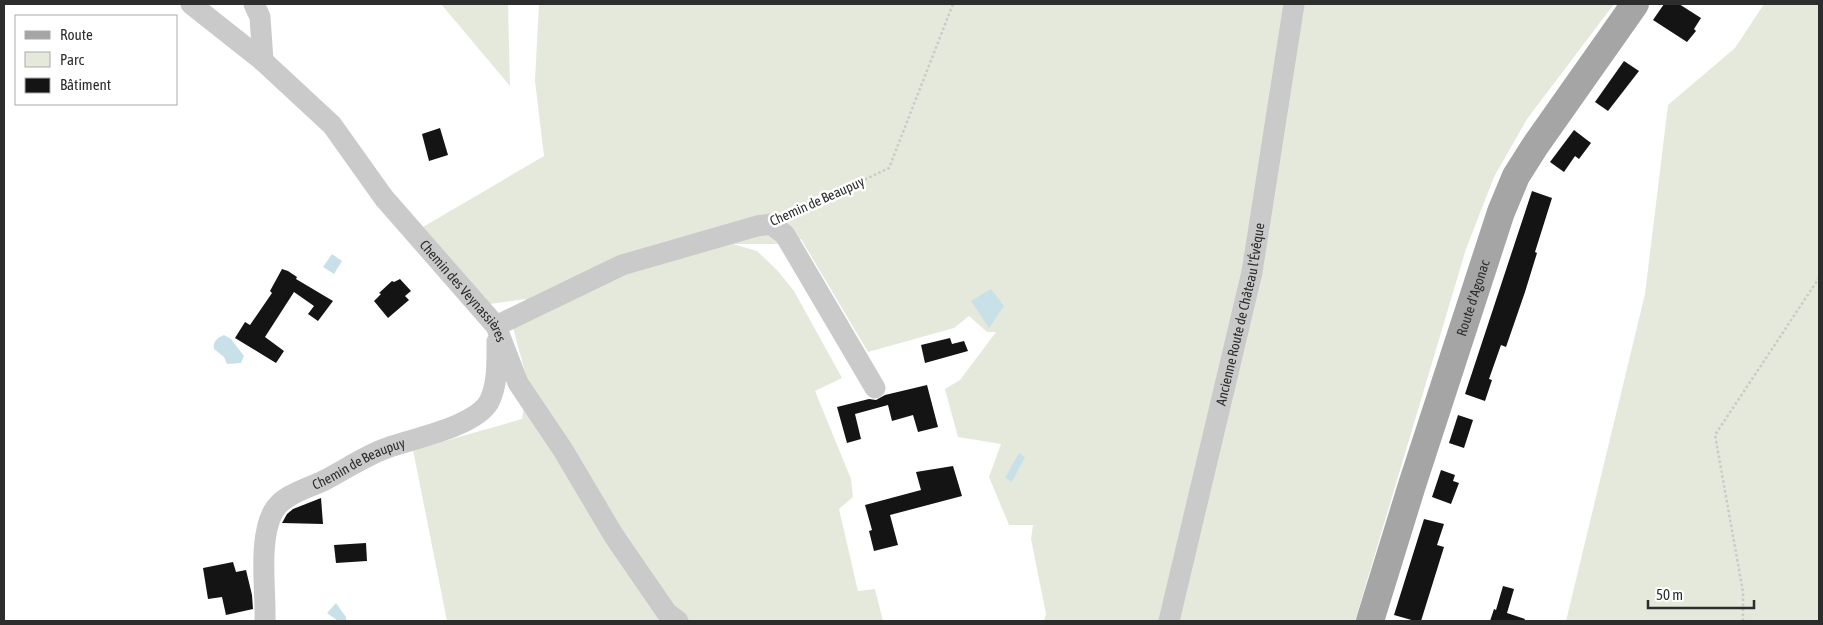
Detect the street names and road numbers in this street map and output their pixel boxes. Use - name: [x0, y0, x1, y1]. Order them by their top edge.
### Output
- street label: Chemin de Beaupuy: [767, 173, 867, 229]
- street label: Ancienne Route de Château l'Évêque: [1213, 222, 1268, 407]
- street label: Chemin des Veynassières: [416, 237, 509, 344]
- street label: Route d'Agonac: [1453, 257, 1493, 338]
- street label: Chemin de Beaupuy: [310, 435, 407, 493]

